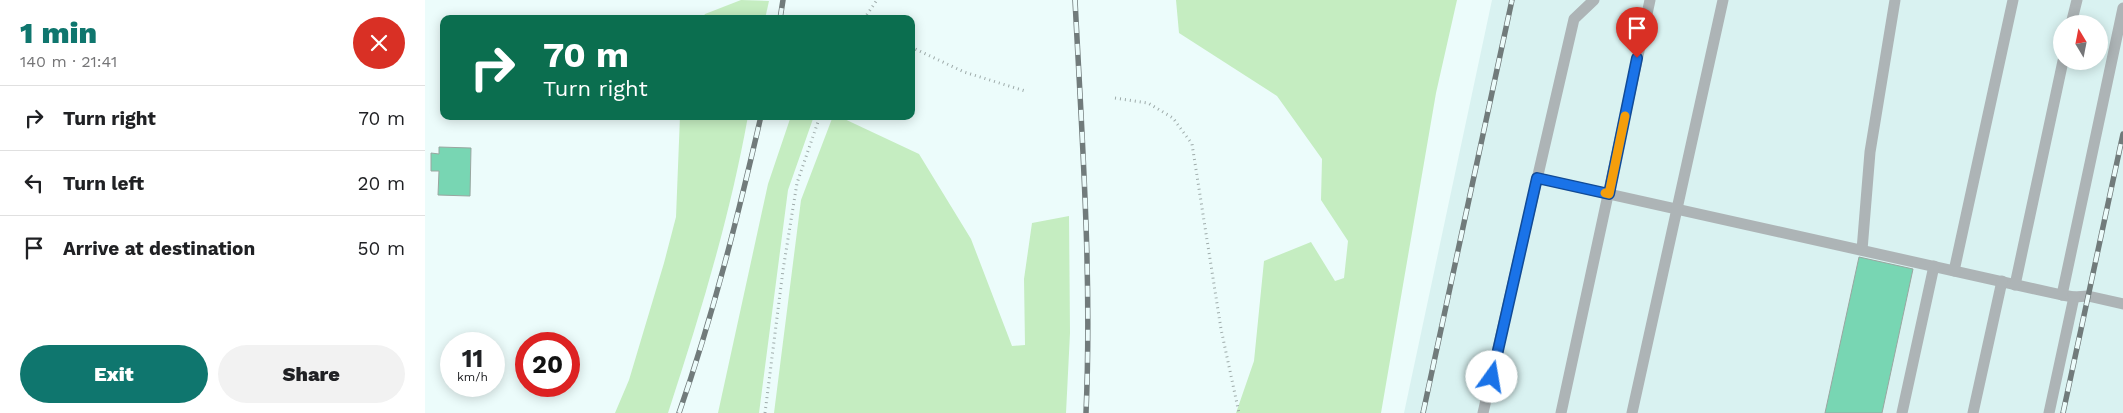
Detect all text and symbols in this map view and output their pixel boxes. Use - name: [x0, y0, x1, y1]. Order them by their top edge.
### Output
- pin: [1616, 7, 1658, 58]
- icon: arrive: [1623, 14, 1651, 42]
- text: 1 min: [20, 15, 97, 50]
- north arrow: [2053, 15, 2107, 70]
- map controls: [2053, 15, 2108, 70]
- button: close: [353, 17, 405, 69]
- text: 70 m: [543, 34, 629, 76]
- icon: right: [460, 35, 525, 100]
- text: 140 m · 21:41: [20, 52, 117, 71]
- text: Turn right: [543, 76, 648, 101]
- icon: right: [20, 104, 48, 132]
- text: Turn right: [63, 107, 156, 130]
- text: 70 m: [358, 107, 405, 130]
- icon: left: [20, 169, 48, 197]
- text: Turn left: [63, 172, 144, 195]
- text: 20 m: [358, 172, 405, 195]
- icon: arrive: [20, 234, 48, 262]
- text: Arrive at destination: [63, 237, 255, 260]
- text: 50 m: [358, 237, 405, 260]
- speed limit sign: 20: [515, 332, 580, 397]
- text: 11: [462, 344, 483, 373]
- button: Exit: [20, 345, 208, 403]
- button: Share: [218, 345, 405, 403]
- position arrow: [1465, 350, 1517, 402]
- text: km/h: [457, 370, 488, 384]

